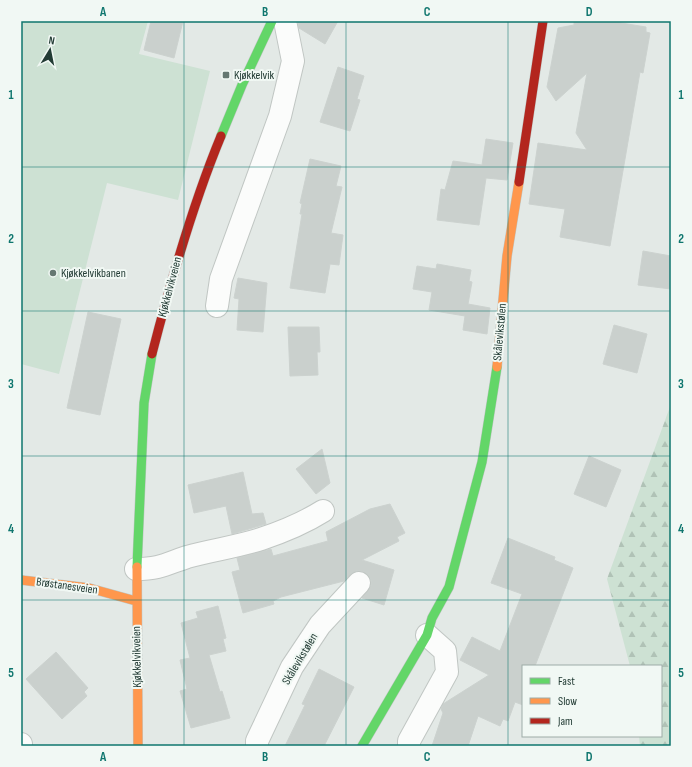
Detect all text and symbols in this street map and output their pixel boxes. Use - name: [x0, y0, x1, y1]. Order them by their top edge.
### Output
- text: A: [99, 4, 107, 20]
- text: B: [262, 4, 268, 20]
- text: C: [424, 4, 431, 20]
- text: D: [586, 4, 593, 20]
- north arrow: [30, 30, 70, 70]
- text: N: [48, 34, 56, 48]
- place label: Kjøkkelvik: [234, 68, 274, 83]
- marker: Kjøkkelvik: [221, 70, 231, 80]
- text: 1: [8, 87, 14, 103]
- text: 1: [678, 87, 684, 103]
- text: 2: [8, 231, 14, 247]
- text: 2: [678, 231, 684, 247]
- street label: Kjøkkelvikveien: [155, 255, 185, 319]
- place label: Kjøkkelvikbanen: [61, 266, 126, 281]
- marker: Kjøkkelvikbanen: [48, 268, 58, 278]
- street label: Skålevikstølen: [490, 303, 510, 361]
- text: 3: [8, 376, 14, 392]
- text: 3: [678, 376, 684, 392]
- text: 4: [8, 521, 14, 537]
- text: 4: [678, 521, 684, 537]
- street label: Brøstanesveien: [35, 574, 99, 598]
- street label: Kjøkkelvikveien: [129, 626, 145, 688]
- street label: Skålevikstølen: [279, 630, 321, 688]
- text: 5: [8, 665, 14, 681]
- legend: [522, 665, 662, 737]
- text: 5: [678, 665, 684, 681]
- text: Fast: [558, 674, 575, 689]
- text: Slow: [558, 694, 577, 709]
- text: Jam: [557, 714, 573, 729]
- text: A: [99, 749, 107, 765]
- text: B: [262, 749, 268, 765]
- text: C: [424, 749, 431, 765]
- text: D: [586, 749, 593, 765]

